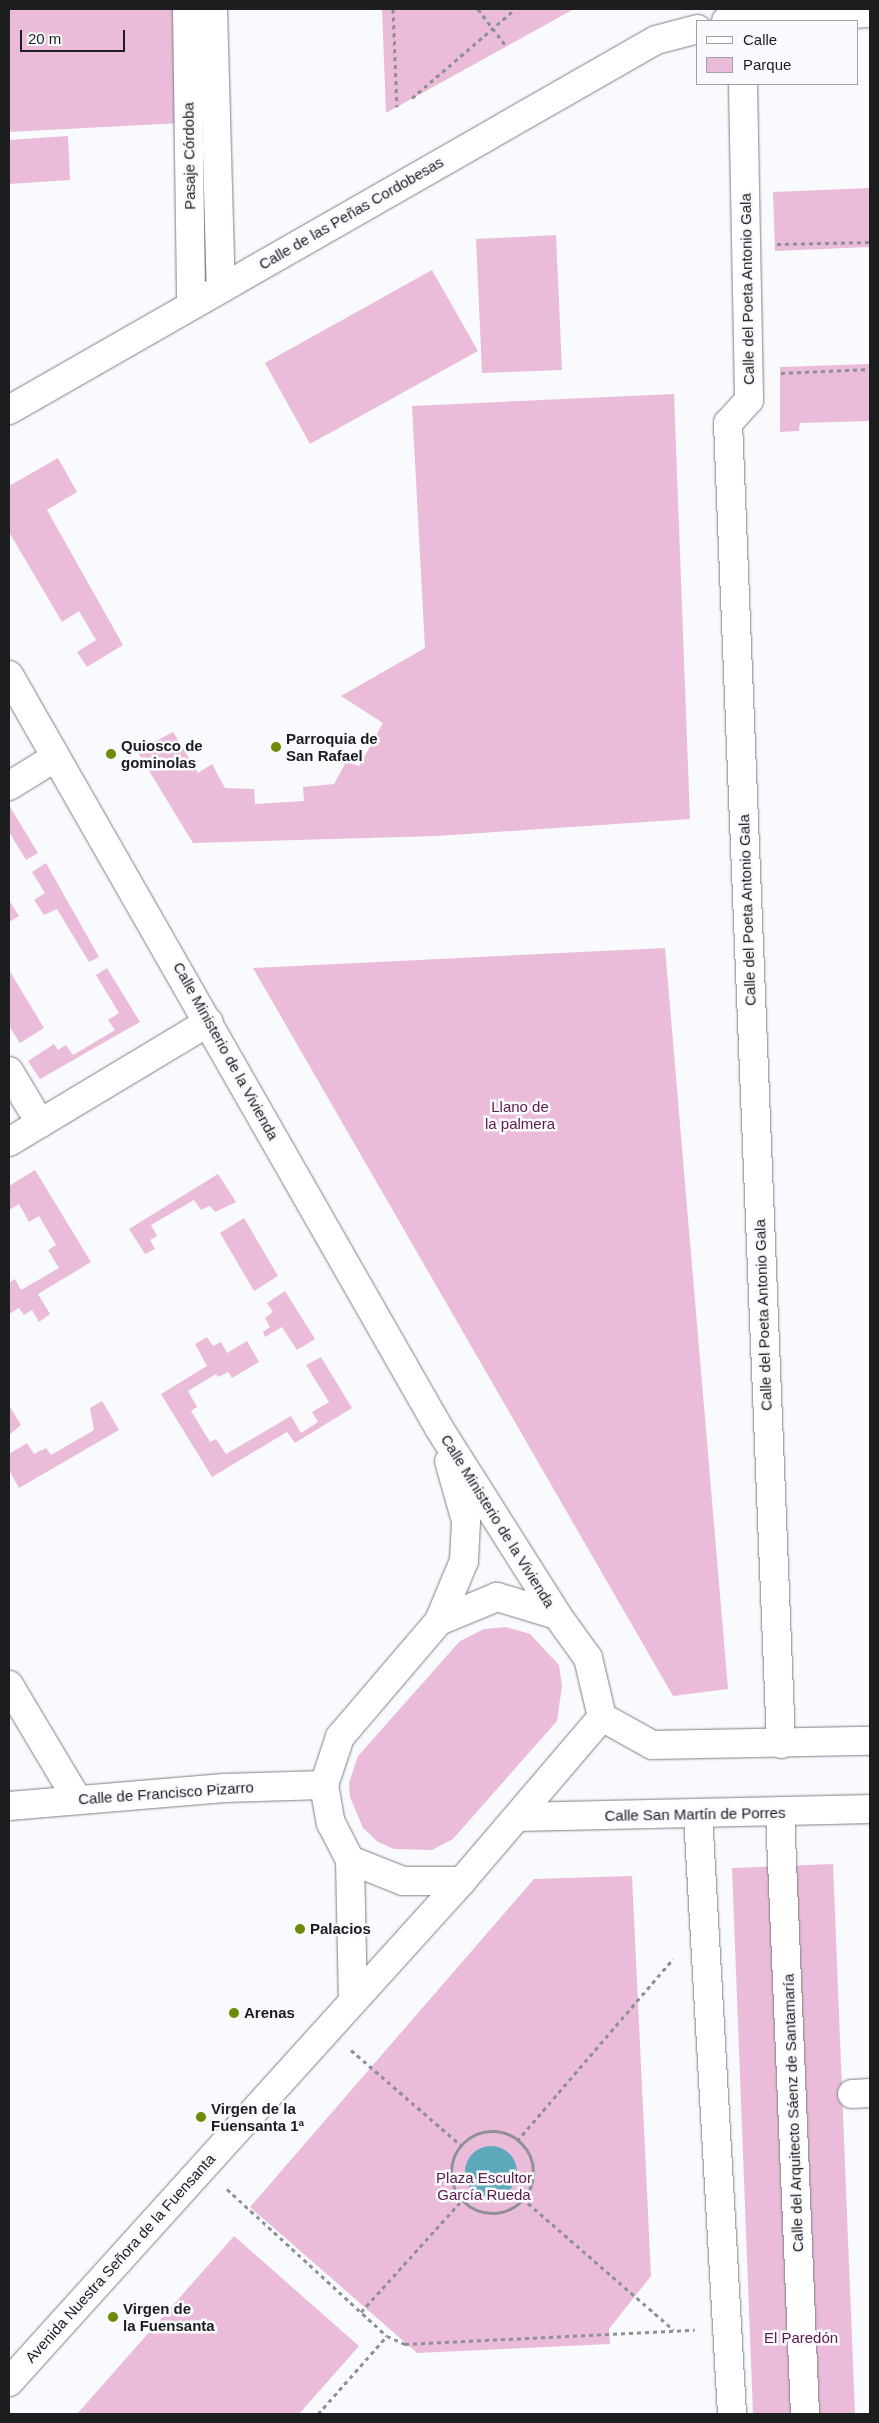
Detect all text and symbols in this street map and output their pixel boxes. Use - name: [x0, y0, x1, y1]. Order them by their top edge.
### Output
- scale bar: [22, 20, 128, 52]
- legend: [696, 20, 859, 85]
- text: 20 m: [28, 30, 61, 47]
- text: Calle: [743, 31, 777, 48]
- text: Parque: [743, 56, 791, 73]
- street label: Pasaje Córdoba: [179, 102, 199, 210]
- street label: Calle de las Peñas Cordobesas: [256, 153, 446, 273]
- street label: Calle del Poeta Antonio Gala: [736, 193, 758, 385]
- place label: Parroquia de San Rafael: [286, 729, 378, 764]
- place label: Quiosco de gominolas: [121, 736, 203, 771]
- marker: Parroquia de San Rafael: [270, 741, 282, 753]
- marker: Quiosco de gominolas: [105, 748, 117, 760]
- street label: Calle del Poeta Antonio Gala: [735, 813, 759, 1007]
- street label: Calle Ministerio de la Vivienda: [169, 959, 283, 1143]
- park label: Llano de la palmera: [485, 1097, 555, 1132]
- street label: Calle del Poeta Antonio Gala: [751, 1218, 775, 1412]
- street label: Calle Ministerio de la Vivienda: [437, 1431, 559, 1611]
- street label: Calle de Francisco Pizarro: [78, 1778, 254, 1808]
- street label: Calle San Martín de Porres: [604, 1803, 786, 1825]
- place label: Palacios: [310, 1920, 371, 1938]
- marker: Palacios: [294, 1923, 306, 1935]
- street label: Calle del Arquitecto Sáenz de Santamaría: [779, 1973, 807, 2253]
- place label: Arenas: [244, 2004, 295, 2022]
- marker: Arenas: [228, 2007, 240, 2019]
- place label: Virgen de la Fuensanta 1ª: [211, 2099, 304, 2134]
- marker: Virgen de la Fuensanta 1ª: [195, 2111, 207, 2123]
- street label: Avenida Nuestra Señora de la Fuensanta: [21, 2150, 219, 2366]
- park label: Plaza Escultor García Rueda: [436, 2168, 532, 2203]
- place label: Virgen de la Fuensanta: [123, 2299, 215, 2334]
- marker: Virgen de la Fuensanta: [107, 2311, 119, 2323]
- park label: El Paredón: [764, 2329, 838, 2347]

